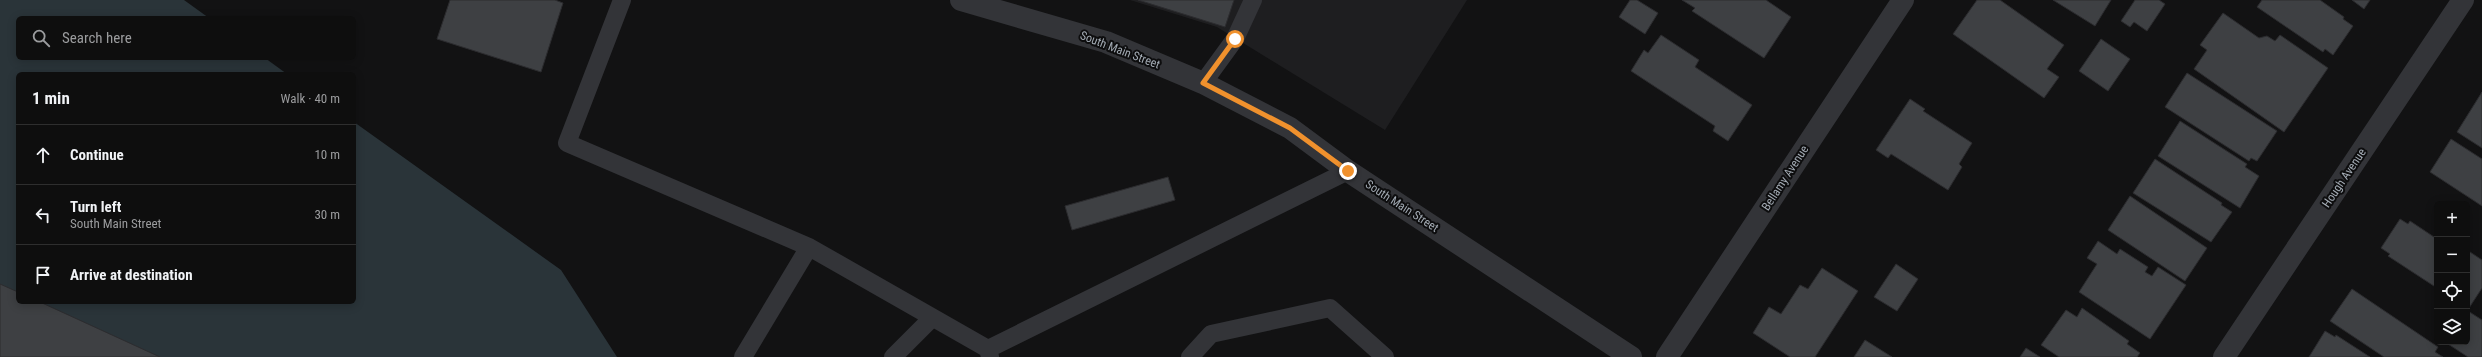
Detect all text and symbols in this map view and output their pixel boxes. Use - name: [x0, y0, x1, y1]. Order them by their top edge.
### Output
- search box: [16, 16, 356, 60]
- icon: search: [30, 27, 52, 49]
- street label: South Main Street: [1078, 28, 1162, 72]
- text: Search here: [62, 29, 132, 47]
- route start: [1226, 30, 1244, 48]
- text: 1 min: [32, 88, 70, 108]
- text: Walk · 40 m: [280, 91, 340, 106]
- street label: Bellamy Avenue: [1759, 143, 1811, 213]
- icon: ahead: [32, 144, 54, 166]
- street label: Hough Avenue: [2319, 145, 2369, 210]
- text: Continue: [70, 146, 124, 164]
- text: 10 m: [314, 147, 340, 162]
- route end: [1339, 162, 1357, 180]
- street label: South Main Street: [1363, 177, 1442, 235]
- text: Turn left: [70, 198, 121, 216]
- map controls: [2434, 201, 2470, 345]
- button: +: [2434, 201, 2470, 237]
- icon: left: [32, 204, 54, 226]
- text: 30 m: [314, 207, 340, 222]
- text: South Main Street: [70, 216, 161, 231]
- button: −: [2434, 237, 2470, 273]
- icon: arrive: [32, 264, 54, 286]
- text: Arrive at destination: [70, 266, 193, 284]
- button: locate: [2434, 273, 2470, 309]
- button: layers: [2434, 309, 2470, 345]

